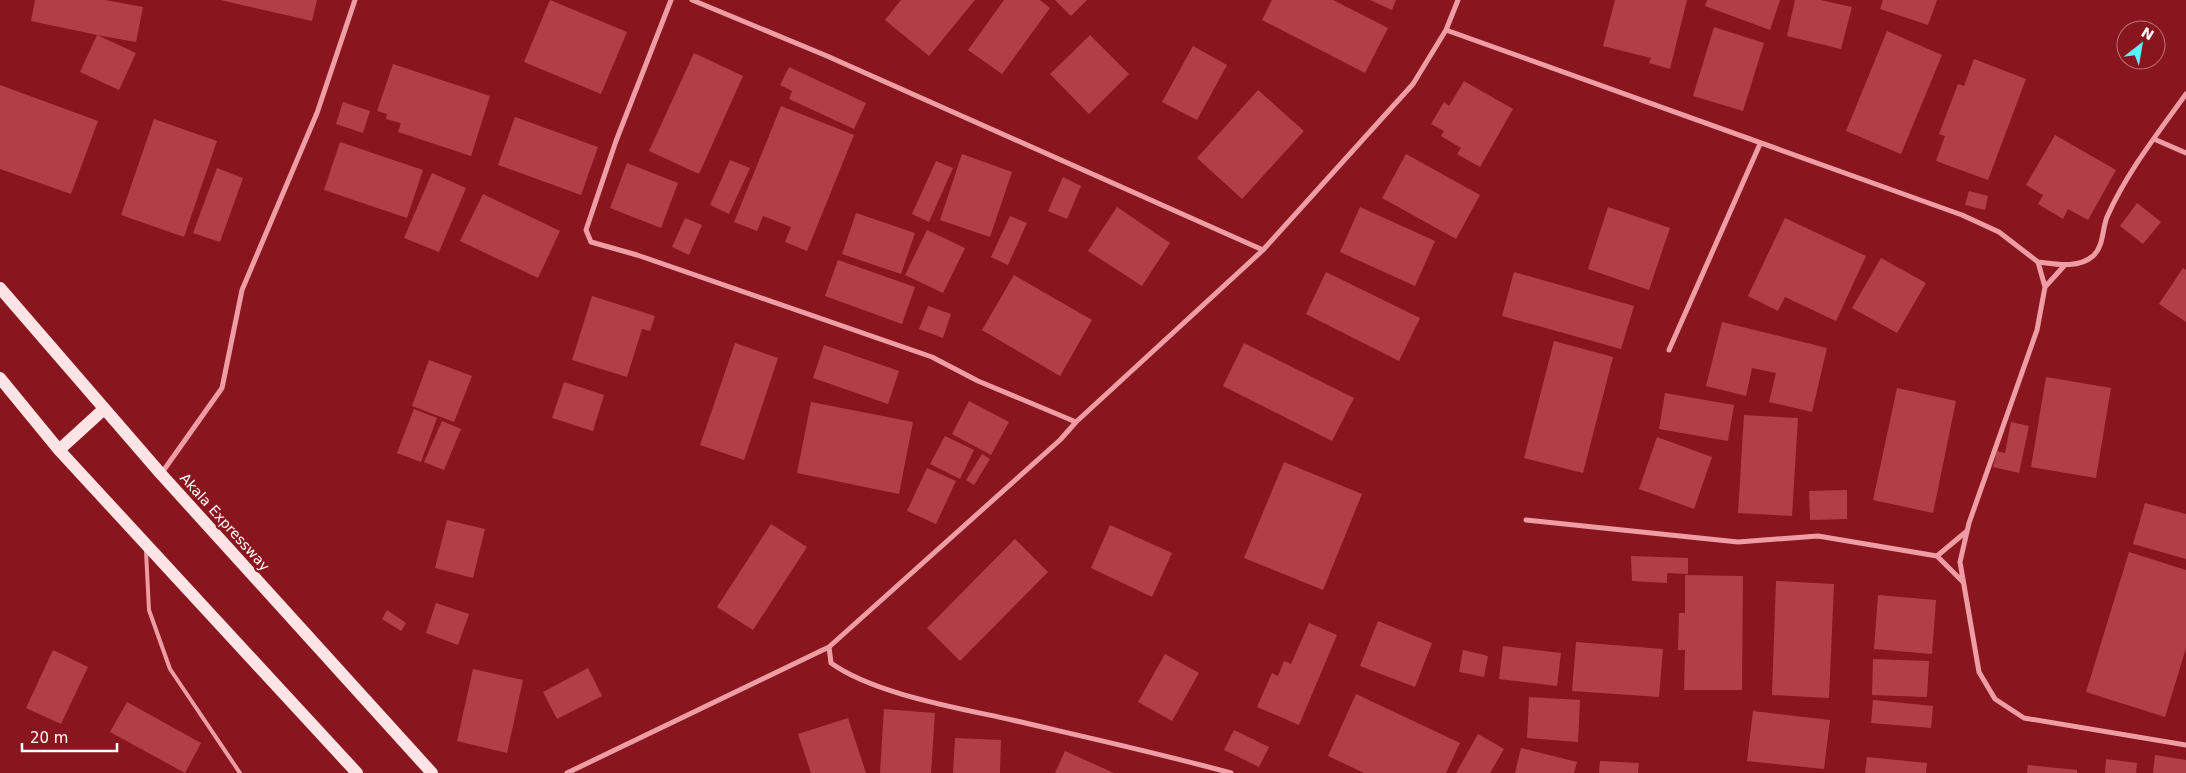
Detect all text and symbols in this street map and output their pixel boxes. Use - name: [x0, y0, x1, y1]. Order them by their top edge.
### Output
- north arrow: [2116, 20, 2166, 70]
- text: N: [2139, 24, 2157, 44]
- street label: Akala Expressway: [177, 470, 273, 574]
- scale bar: [22, 720, 118, 752]
- text: 20 m: [30, 729, 68, 747]

